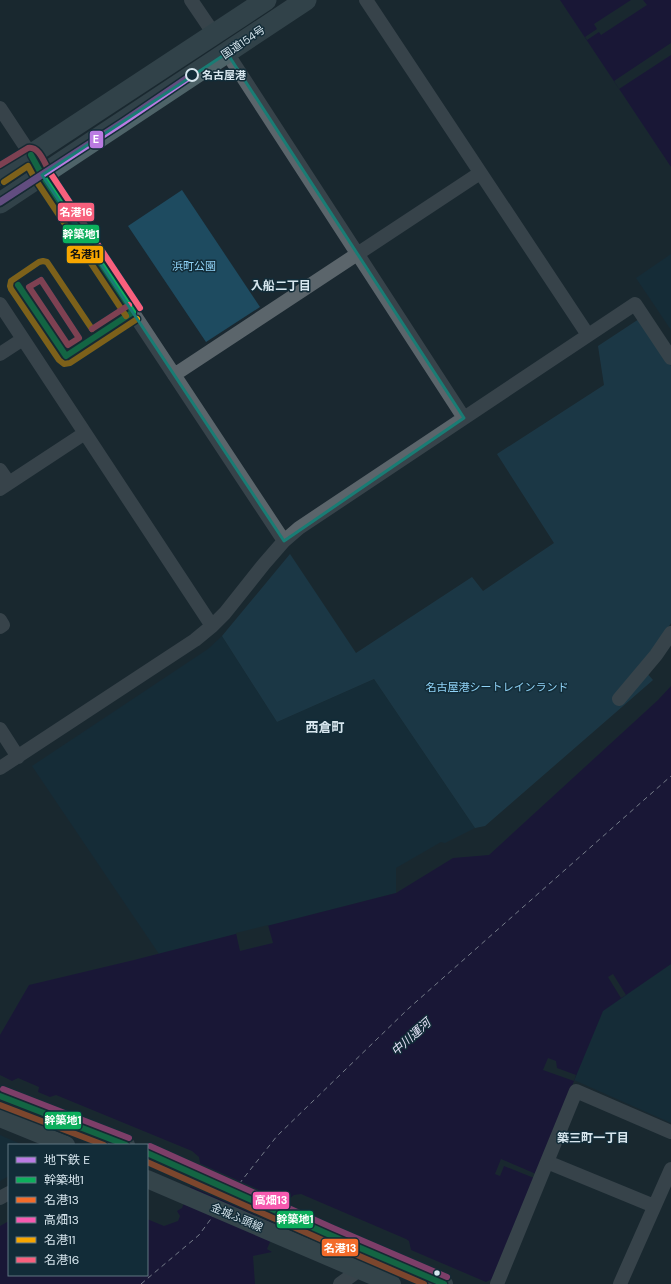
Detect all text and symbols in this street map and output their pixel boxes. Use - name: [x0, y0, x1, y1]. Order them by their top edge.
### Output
- street label: 国道154号: [218, 22, 268, 62]
- marker: 名古屋港: [185, 68, 199, 82]
- place label: 名古屋港: [202, 68, 246, 82]
- line badge: E: [89, 130, 104, 149]
- text: E: [93, 132, 99, 146]
- line badge: 名港16: [57, 202, 95, 222]
- text: 名港16: [60, 205, 93, 219]
- line badge: 幹築地1: [62, 224, 100, 244]
- text: 幹築地1: [62, 227, 100, 241]
- line badge: 名港11: [66, 245, 104, 264]
- text: 名港11: [70, 247, 100, 261]
- park label: 浜町公園: [172, 259, 216, 273]
- district label: 入船二丁目: [251, 278, 311, 294]
- park label: 名古屋港シートレインランド: [426, 680, 569, 694]
- district label: 西倉町: [305, 719, 345, 736]
- water label: 中川運河: [388, 1014, 436, 1059]
- line badge: 幹築地1: [44, 1111, 82, 1130]
- text: 幹築地1: [44, 1113, 82, 1127]
- district label: 築三町一丁目: [557, 1130, 629, 1146]
- legend: [8, 1144, 148, 1276]
- text: 地下鉄 E: [44, 1152, 90, 1168]
- text: 幹築地1: [44, 1172, 84, 1188]
- line badge: 高畑13: [252, 1191, 290, 1210]
- text: 名港13: [44, 1192, 79, 1208]
- text: 高畑13: [255, 1193, 287, 1207]
- street label: 金城ふ頭線: [209, 1200, 265, 1234]
- line badge: 幹築地1: [276, 1210, 314, 1229]
- text: 高畑13: [44, 1212, 79, 1228]
- text: 幹築地1: [276, 1212, 314, 1226]
- text: 名港11: [44, 1232, 76, 1248]
- line badge: 名港13: [321, 1238, 359, 1257]
- text: 名港13: [324, 1241, 356, 1255]
- text: 名港16: [44, 1252, 79, 1268]
- unlabelled marker: [432, 1268, 442, 1278]

